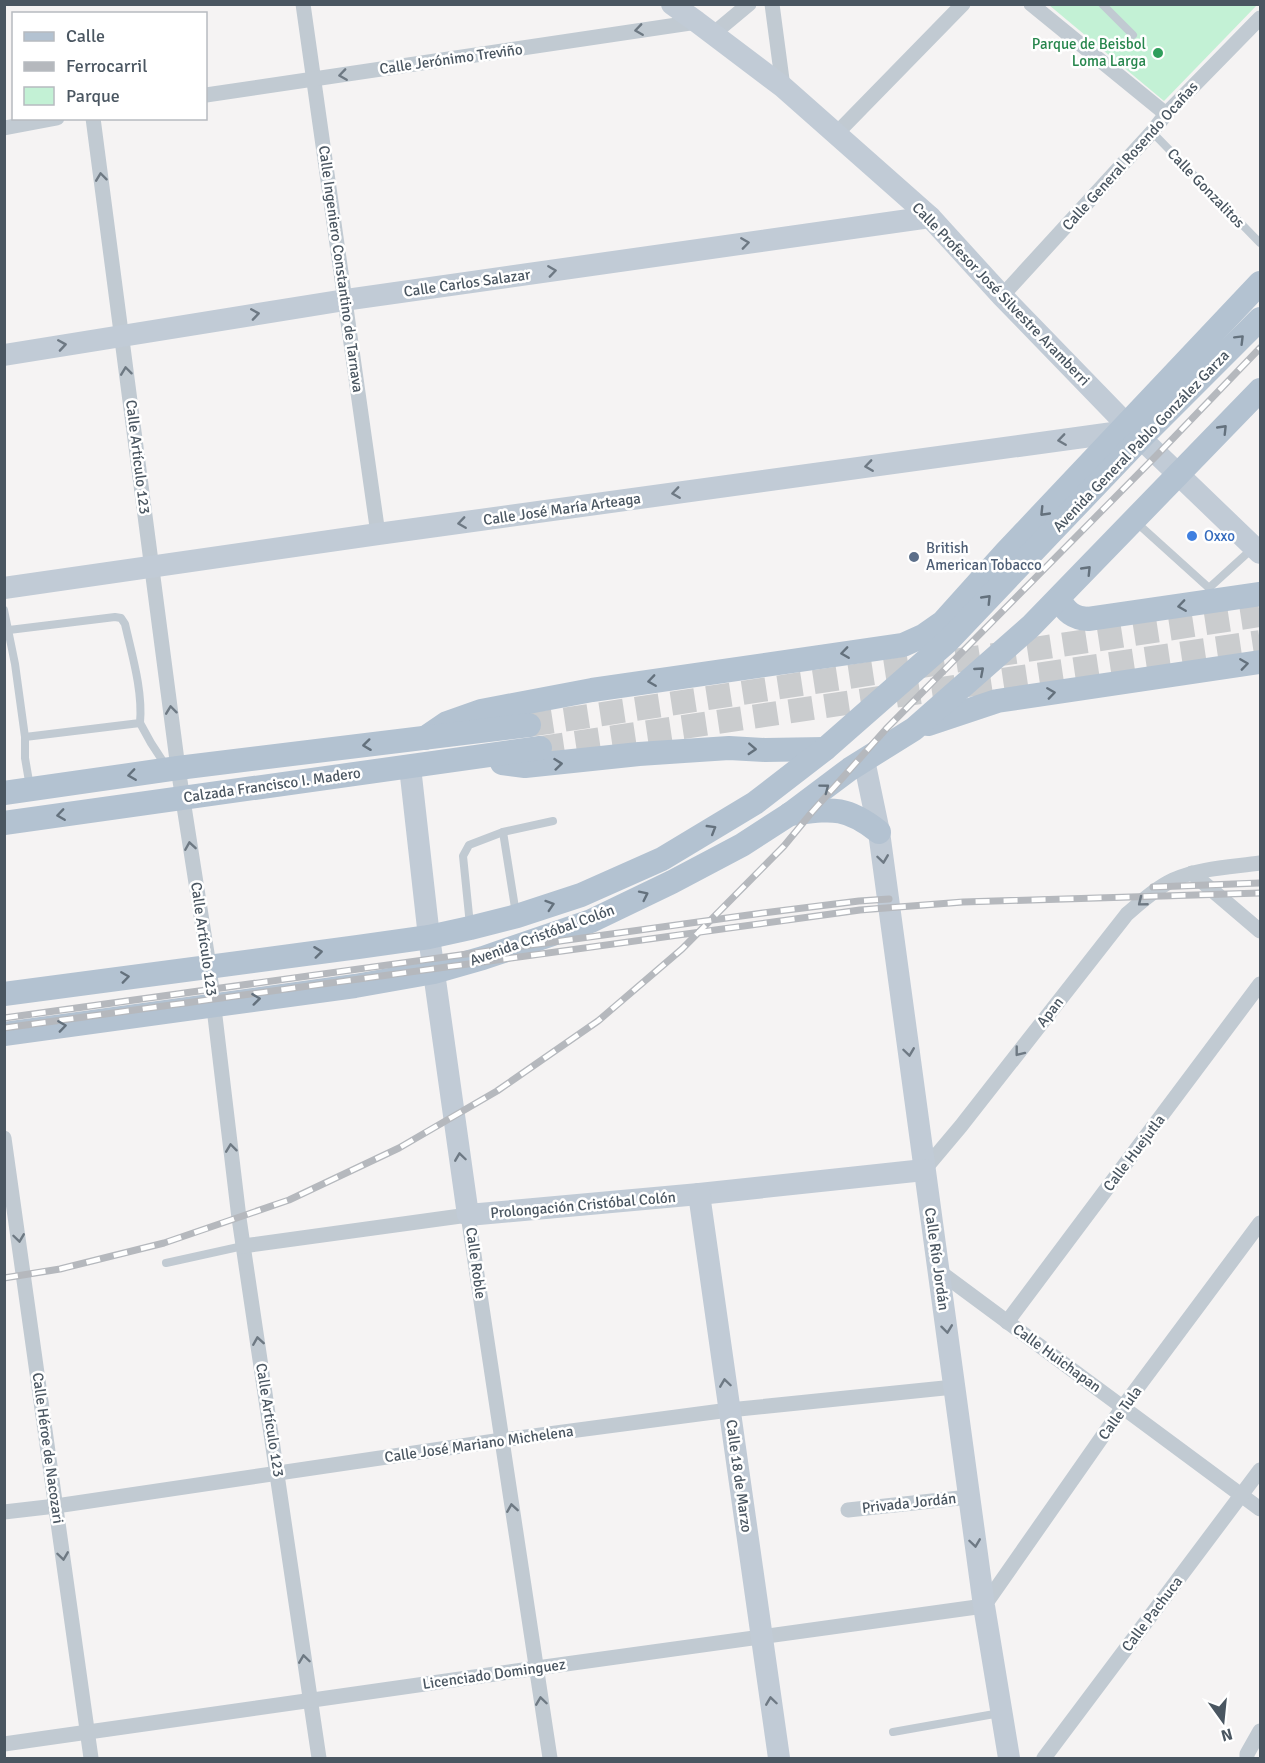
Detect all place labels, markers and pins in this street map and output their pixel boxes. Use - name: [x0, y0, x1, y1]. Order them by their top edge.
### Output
- place label: Parque de Beisbol Loma Larga: [1032, 35, 1146, 70]
- marker: Parque de Beisbol Loma Larga: [1151, 46, 1165, 60]
- place label: Oxxo: [1204, 527, 1235, 545]
- marker: Oxxo: [1185, 529, 1199, 543]
- place label: British American Tobacco: [926, 539, 1042, 574]
- marker: British American Tobacco: [907, 550, 921, 564]

